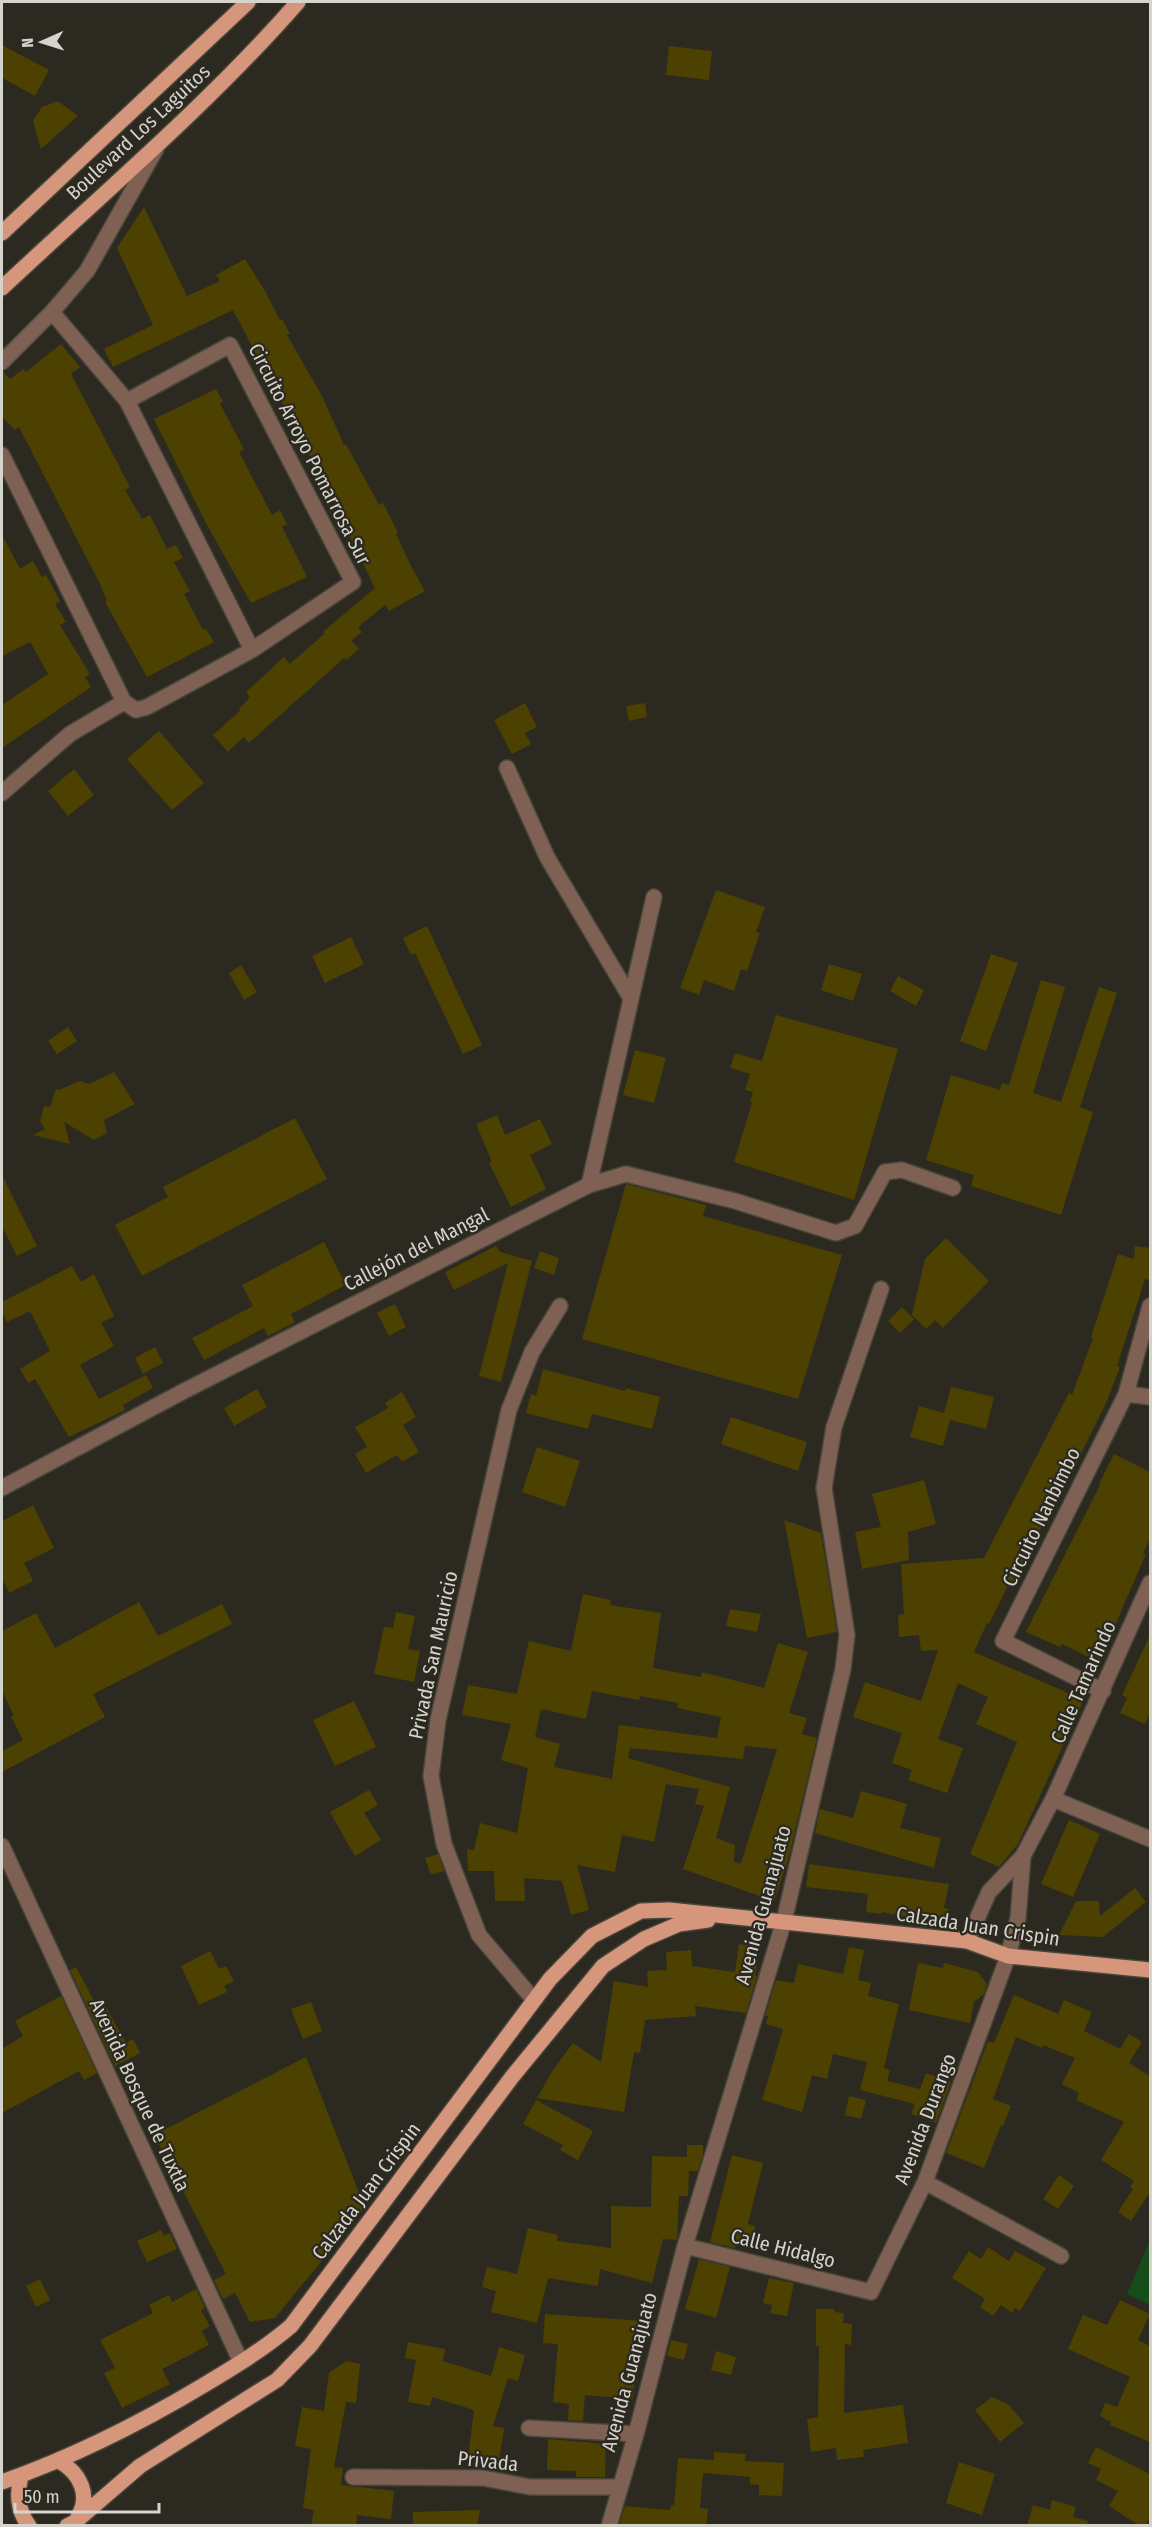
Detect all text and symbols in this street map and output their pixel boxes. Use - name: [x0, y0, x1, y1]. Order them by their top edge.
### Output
- north arrow: [12, 12, 72, 72]
- text: N: [18, 37, 37, 48]
- street label: Boulevard Los Laguitos: [61, 59, 215, 205]
- street label: Circuito Arroyo Pomarrosa Sur: [244, 339, 376, 569]
- street label: Callejón del Mangal: [339, 1202, 493, 1296]
- street label: Circuito Nanbimbo: [997, 1444, 1085, 1590]
- street label: Privada San Mauricio: [403, 1569, 463, 1741]
- street label: Calle Tamarindo: [1045, 1617, 1121, 1747]
- street label: Avenida Guanajuato: [730, 1823, 796, 1987]
- street label: Calzada Juan Crispin: [894, 1901, 1062, 1951]
- street label: Avenida Bosque de Tuxtla: [85, 1995, 195, 2195]
- street label: Avenida Durango: [889, 2050, 961, 2188]
- street label: Calzada Juan Crispin: [307, 2118, 425, 2264]
- street label: Calle Hidalgo: [728, 2223, 838, 2273]
- street label: Avenida Guanajuato: [596, 2290, 662, 2454]
- street label: Privada: [456, 2446, 520, 2476]
- scale bar: [15, 2476, 159, 2514]
- text: 50 m: [24, 2486, 60, 2508]

